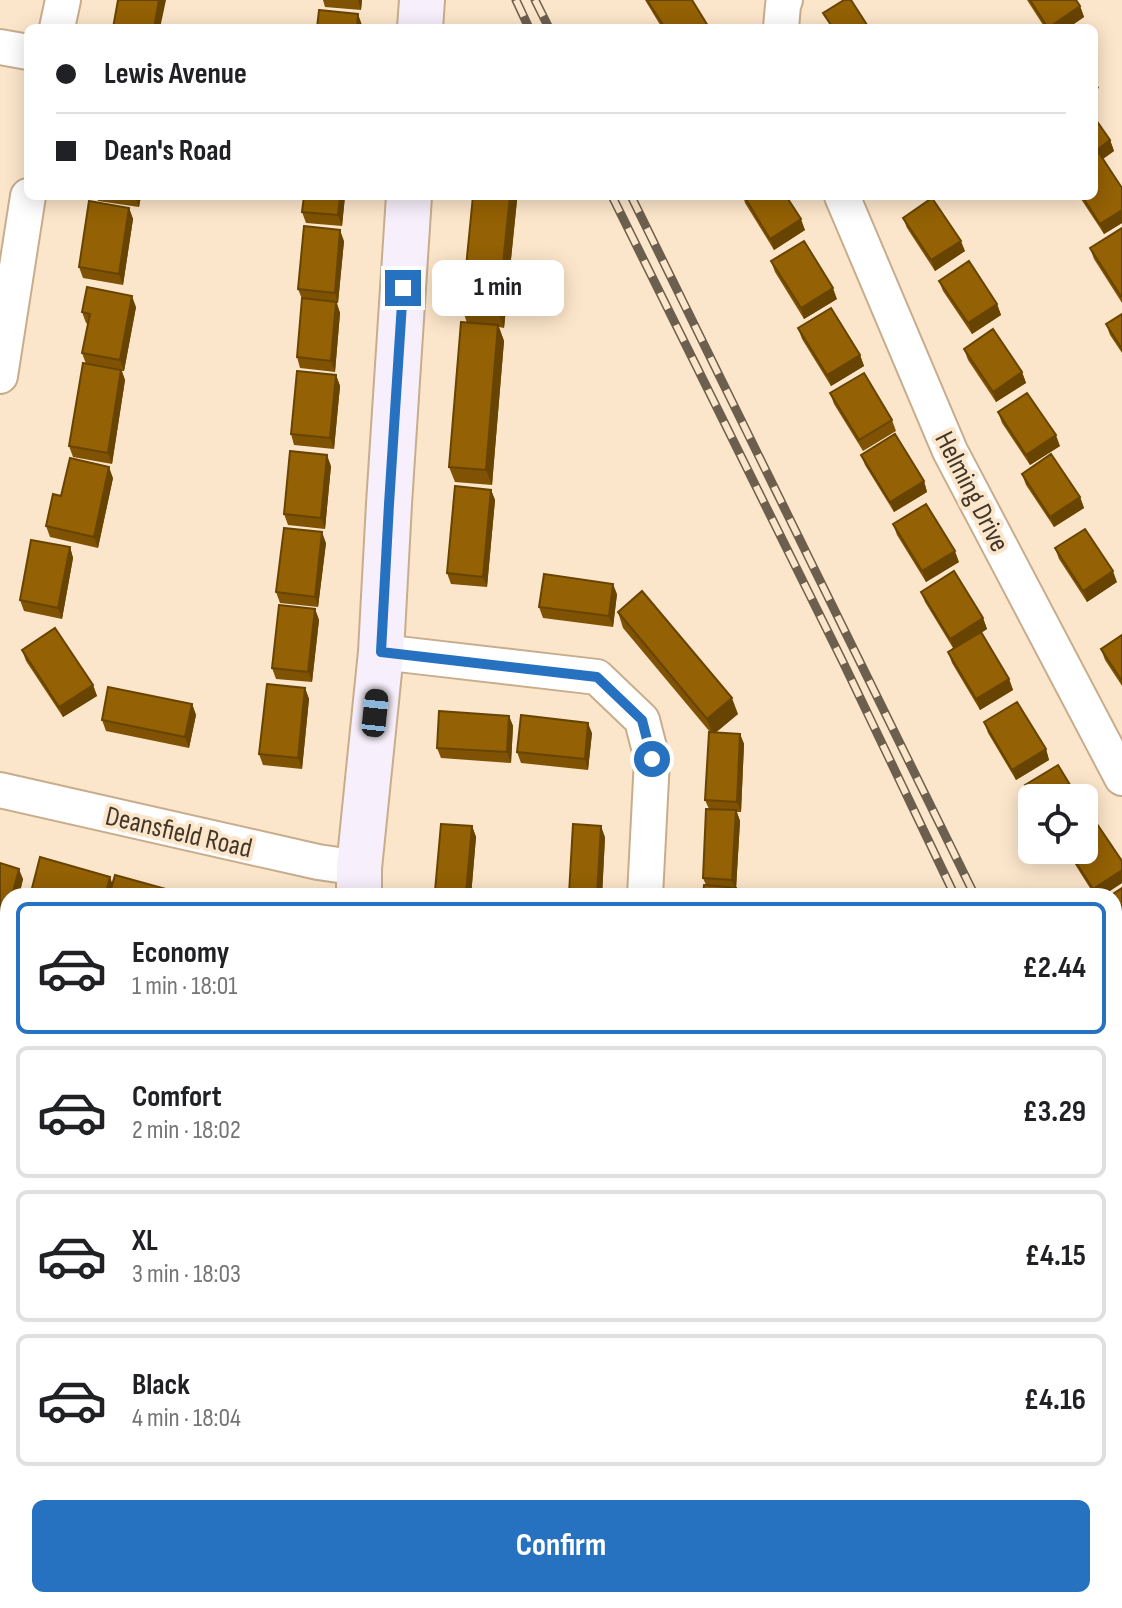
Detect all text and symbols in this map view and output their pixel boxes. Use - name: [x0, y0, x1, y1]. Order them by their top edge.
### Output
- text: Lewis Avenue: [104, 56, 247, 92]
- text: Dean's Road: [104, 133, 232, 169]
- callout: 1 min: [431, 260, 563, 316]
- route end: [385, 270, 421, 306]
- text: 1 min: [474, 272, 522, 303]
- street label: Helming Drive: [927, 426, 1016, 557]
- car: [361, 688, 389, 738]
- route start: [634, 741, 670, 777]
- map controls: [1018, 784, 1098, 864]
- button: locate: [1018, 784, 1098, 864]
- street label: Deansfield Road: [102, 800, 255, 865]
- icon: car: [36, 932, 108, 1004]
- text: Economy: [132, 935, 229, 971]
- text: £2.44: [1022, 950, 1086, 986]
- text: 1 min · 18:01: [132, 971, 237, 1002]
- icon: car: [36, 1076, 108, 1148]
- text: Comfort: [132, 1079, 222, 1115]
- text: £3.29: [1022, 1094, 1086, 1130]
- text: 2 min · 18:02: [132, 1115, 241, 1146]
- icon: car: [36, 1220, 108, 1292]
- text: XL: [132, 1223, 158, 1259]
- text: £4.15: [1025, 1238, 1086, 1274]
- text: 3 min · 18:03: [132, 1259, 241, 1290]
- icon: car: [36, 1364, 108, 1436]
- text: Black: [132, 1367, 190, 1403]
- text: £4.16: [1024, 1382, 1086, 1418]
- text: 4 min · 18:04: [132, 1403, 241, 1434]
- button: Confirm: [32, 1500, 1090, 1592]

